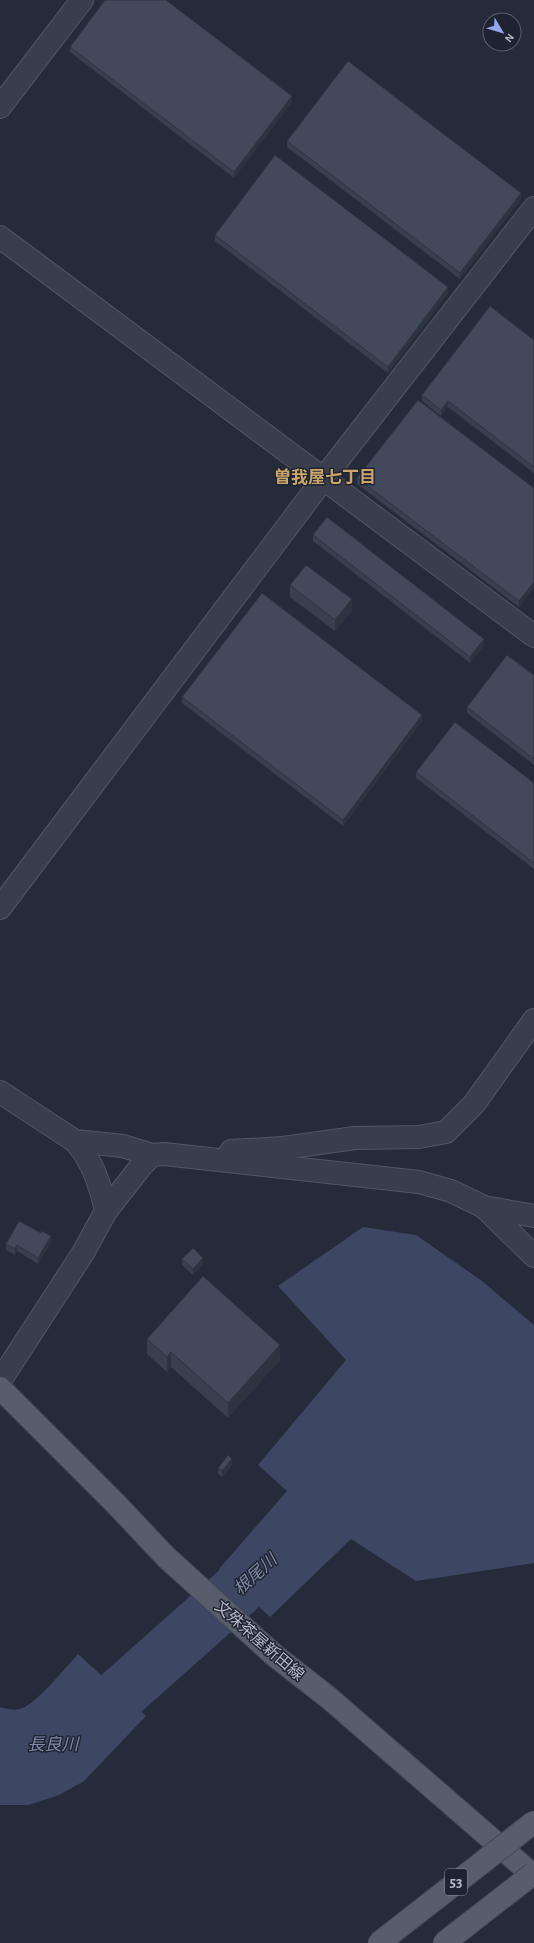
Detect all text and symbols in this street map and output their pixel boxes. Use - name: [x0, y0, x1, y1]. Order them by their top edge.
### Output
- north arrow: [482, 12, 522, 52]
- text: N: [503, 31, 516, 44]
- district label: 曽我屋七丁目: [274, 468, 376, 486]
- water label: 根尾川: [230, 1549, 281, 1598]
- street label: 文殊茶屋新田線: [212, 1597, 308, 1684]
- water label: 長良川: [28, 1735, 80, 1753]
- road number: 53: [445, 1869, 467, 1895]

